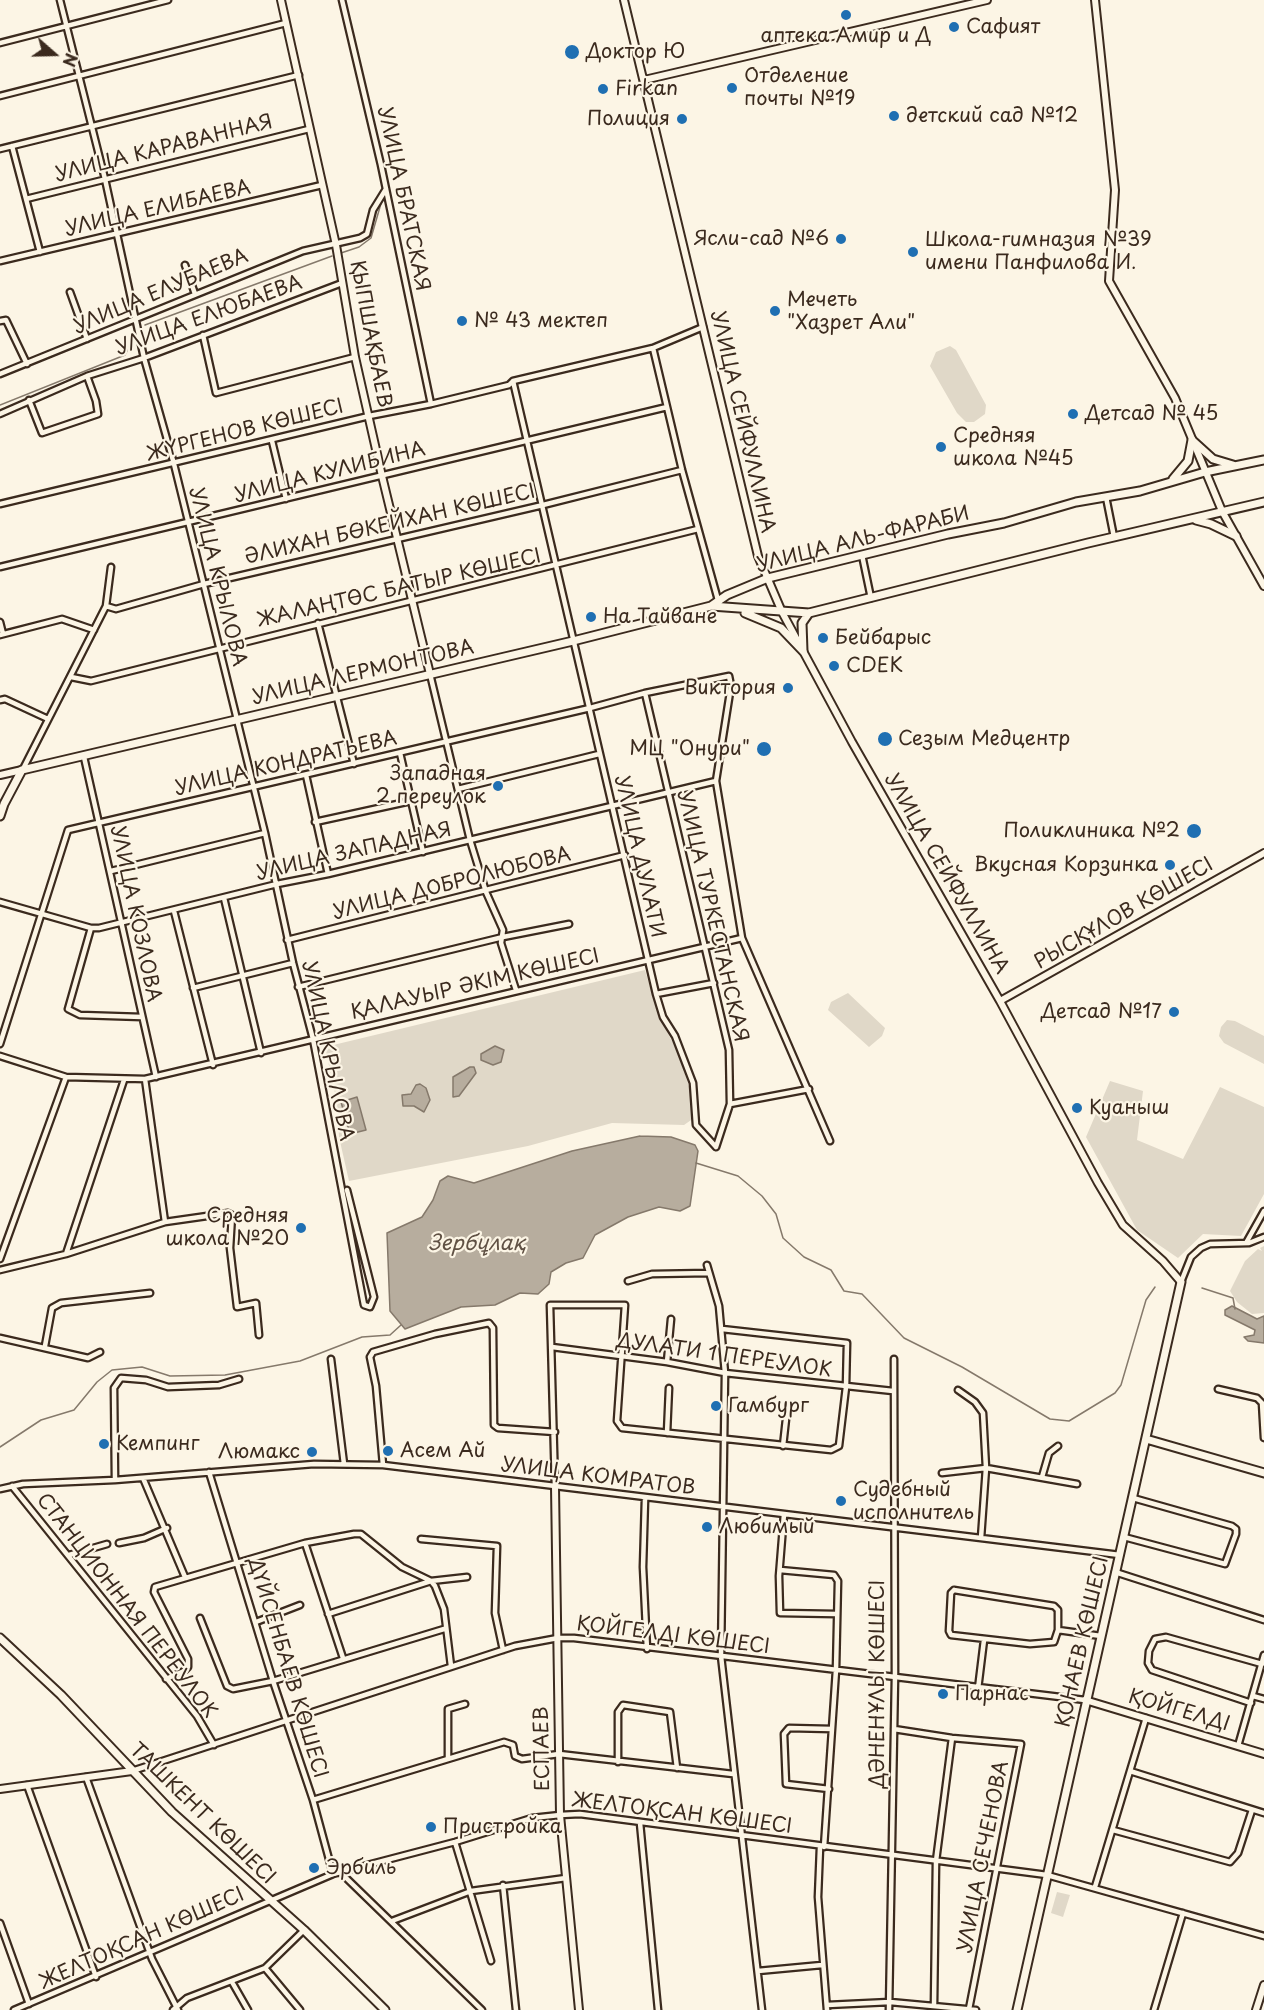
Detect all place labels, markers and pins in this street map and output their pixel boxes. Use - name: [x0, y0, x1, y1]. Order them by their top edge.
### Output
- marker: аптека Амир и Д: [839, 8, 853, 22]
- place label: Сафият: [966, 15, 1040, 39]
- marker: Сафият: [947, 20, 961, 34]
- place label: аптека Амир и Д: [760, 24, 932, 48]
- place label: Доктор Ю: [586, 40, 685, 64]
- marker: Доктор Ю: [563, 43, 581, 61]
- place label: Отделение почты №19: [744, 64, 855, 111]
- place label: Firkan: [615, 77, 678, 101]
- marker: Отделение почты №19: [725, 81, 739, 95]
- marker: Firkan: [596, 82, 610, 96]
- place label: детский сад №12: [906, 104, 1078, 128]
- place label: Полиция: [587, 107, 670, 131]
- marker: детский сад №12: [887, 109, 901, 123]
- marker: Полиция: [675, 112, 689, 126]
- place label: Ясли-сад №6: [694, 227, 829, 251]
- place label: Школа-гимназия №39 имени Панфилова И.: [925, 228, 1152, 275]
- marker: Ясли-сад №6: [834, 232, 848, 246]
- marker: Школа-гимназия №39 имени Панфилова И.: [906, 245, 920, 259]
- place label: Мечеть "Хазрет Али": [787, 288, 915, 335]
- marker: Мечеть "Хазрет Али": [768, 304, 782, 318]
- place label: № 43 мектеп: [474, 309, 608, 333]
- marker: № 43 мектеп: [455, 314, 469, 328]
- place label: Детсад № 45: [1085, 402, 1218, 426]
- marker: Детсад № 45: [1066, 407, 1080, 421]
- place label: Средняя школа №45: [953, 424, 1074, 471]
- marker: Средняя школа №45: [934, 440, 948, 454]
- place label: На Тайване: [603, 605, 717, 629]
- marker: На Тайване: [584, 610, 598, 624]
- place label: Бейбарыс: [835, 626, 931, 650]
- marker: Бейбарыс: [816, 631, 830, 645]
- place label: CDEK: [846, 654, 903, 678]
- marker: CDEK: [827, 659, 841, 673]
- place label: Виктория: [685, 676, 776, 700]
- marker: Виктория: [781, 681, 795, 695]
- place label: Сезым Медцентр: [898, 727, 1070, 751]
- marker: Сезым Медцентр: [876, 730, 894, 748]
- place label: МЦ "Онури": [629, 737, 750, 761]
- marker: МЦ "Онури": [755, 740, 773, 758]
- place label: Западная 2 переулок: [376, 762, 486, 809]
- marker: Западная 2 переулок: [491, 779, 505, 793]
- place label: Поликлиника №2: [1004, 819, 1180, 843]
- marker: Поликлиника №2: [1185, 822, 1203, 840]
- place label: Вкусная Корзинка: [974, 853, 1158, 877]
- marker: Вкусная Корзинка: [1163, 858, 1177, 872]
- place label: Детсад №17: [1041, 1000, 1162, 1024]
- marker: Детсад №17: [1167, 1005, 1181, 1019]
- place label: Куаныш: [1089, 1096, 1169, 1120]
- marker: Куаныш: [1070, 1101, 1084, 1115]
- place label: Средняя школа №20: [165, 1204, 289, 1251]
- marker: Средняя школа №20: [294, 1221, 308, 1235]
- place label: Гамбург: [728, 1394, 809, 1418]
- marker: Гамбург: [709, 1399, 723, 1413]
- place label: Кемпинг: [116, 1432, 199, 1456]
- marker: Кемпинг: [97, 1437, 111, 1451]
- place label: Асем Ай: [400, 1439, 486, 1463]
- place label: Люмакс: [218, 1440, 300, 1464]
- marker: Асем Ай: [381, 1444, 395, 1458]
- marker: Люмакс: [305, 1445, 319, 1459]
- place label: Судебный исполнитель: [853, 1478, 974, 1525]
- marker: Судебный исполнитель: [834, 1494, 848, 1508]
- place label: Любимый: [719, 1515, 815, 1539]
- marker: Любимый: [700, 1520, 714, 1534]
- place label: Парнас: [955, 1682, 1029, 1706]
- marker: Парнас: [936, 1687, 950, 1701]
- place label: Пристройка: [443, 1815, 562, 1839]
- marker: Пристройка: [424, 1820, 438, 1834]
- place label: Эрбиль: [326, 1856, 396, 1880]
- marker: Эрбиль: [307, 1861, 321, 1875]

